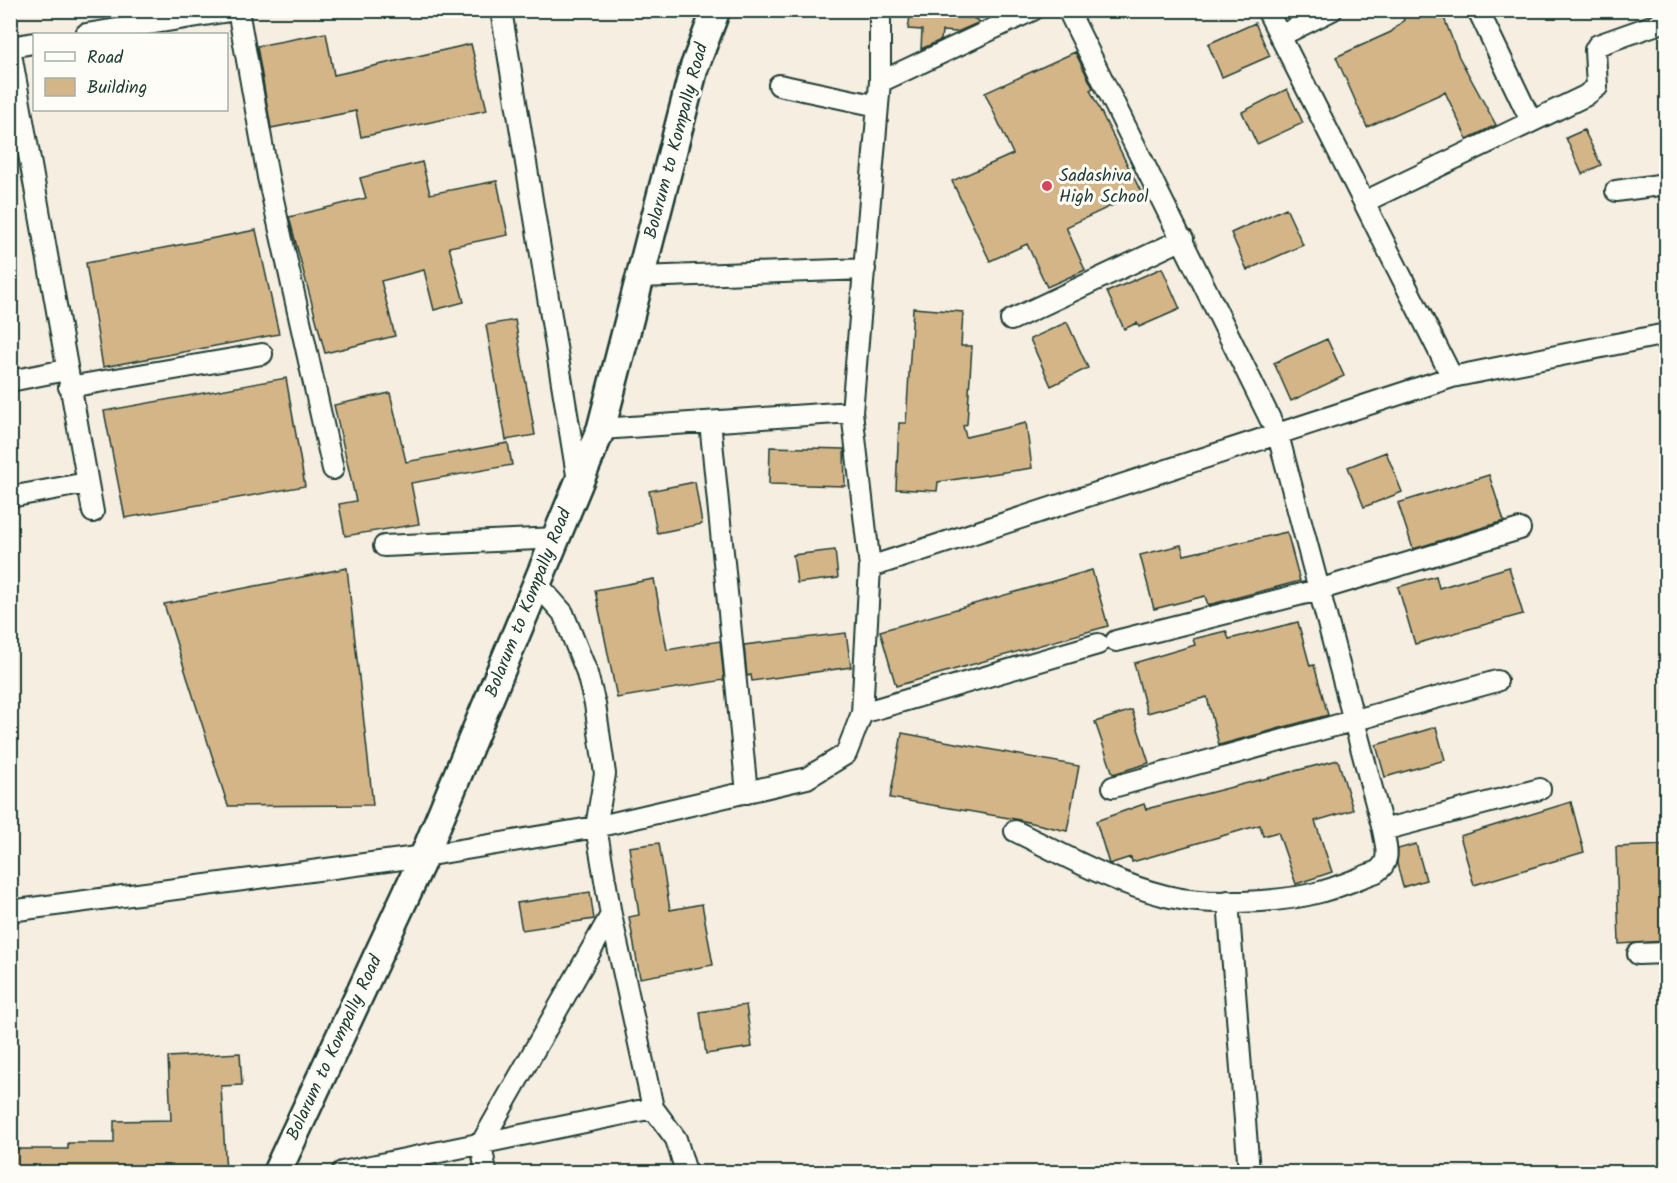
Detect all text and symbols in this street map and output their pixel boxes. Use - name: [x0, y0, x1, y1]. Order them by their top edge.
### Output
- legend: [33, 33, 228, 111]
- street label: Bolarum to Kompally Road: [637, 39, 717, 242]
- text: Road: [87, 44, 124, 73]
- text: Building: [87, 74, 147, 103]
- place label: Sadashiva High School: [1059, 162, 1149, 212]
- marker: Sadashiva High School: [1040, 179, 1054, 193]
- street label: Bolarum to Kompally Road: [478, 503, 581, 702]
- street label: Bolarum to Kompally Road: [279, 950, 391, 1146]

